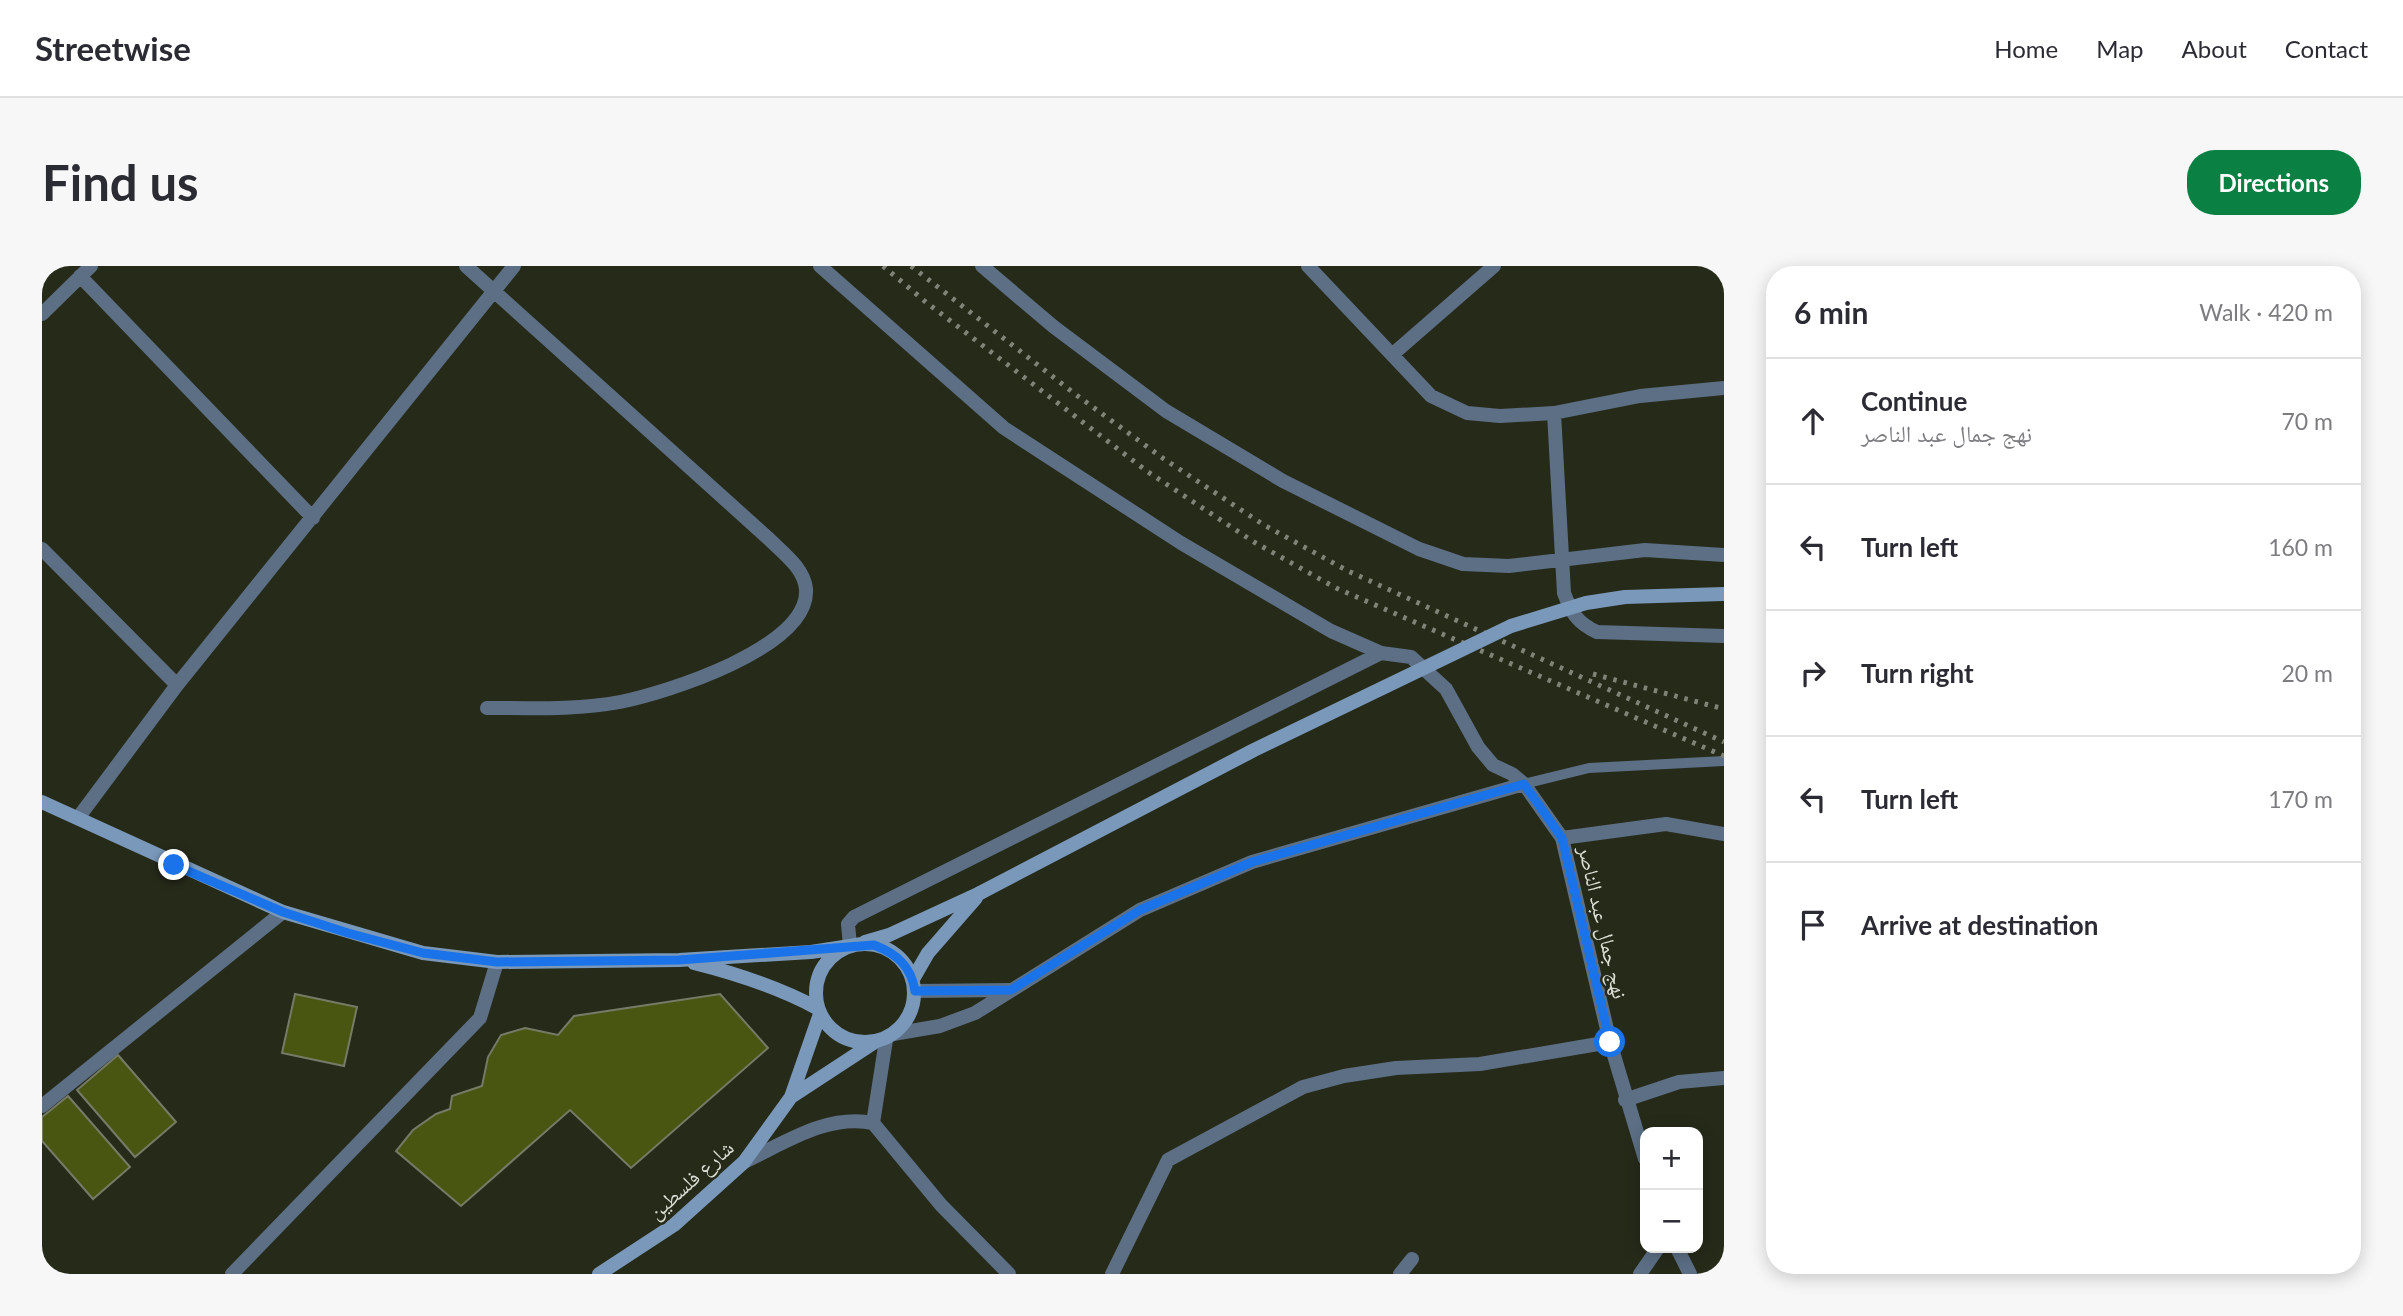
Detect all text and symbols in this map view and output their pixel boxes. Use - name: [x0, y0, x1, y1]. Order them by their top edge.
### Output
- text: Streetwise: [35, 28, 191, 68]
- text: Home: [1994, 34, 2058, 63]
- text: Map: [2096, 34, 2144, 63]
- text: About: [2182, 34, 2247, 63]
- text: Contact: [2285, 34, 2368, 63]
- button: Directions: [2187, 150, 2361, 215]
- text: Find us: [42, 153, 199, 211]
- text: 6 min: [1794, 294, 1868, 330]
- text: Walk · 420 m: [2199, 298, 2333, 326]
- text: Continue: [1861, 385, 1967, 417]
- icon: ahead: [1794, 402, 1832, 440]
- text: 70 m: [2282, 407, 2333, 435]
- text: نهج جمال عبد الناصر: [1861, 419, 2032, 447]
- icon: left: [1794, 528, 1832, 566]
- text: Turn left: [1861, 531, 1958, 563]
- text: 160 m: [2268, 533, 2333, 561]
- icon: right: [1794, 654, 1832, 692]
- text: Turn right: [1861, 657, 1974, 689]
- text: 20 m: [2282, 659, 2333, 687]
- icon: left: [1794, 780, 1832, 818]
- text: Turn left: [1861, 783, 1958, 815]
- text: 170 m: [2268, 785, 2333, 813]
- street label: نهج جمال عبد الناصر: [1572, 842, 1634, 1001]
- route end: [158, 849, 189, 880]
- icon: arrive: [1794, 906, 1832, 944]
- text: Arrive at destination: [1861, 909, 2098, 941]
- route start: [1594, 1026, 1625, 1057]
- map controls: [1640, 1127, 1703, 1253]
- button: +: [1640, 1127, 1703, 1190]
- street label: شارع فلسطين: [642, 1134, 739, 1225]
- button: −: [1640, 1190, 1703, 1253]

